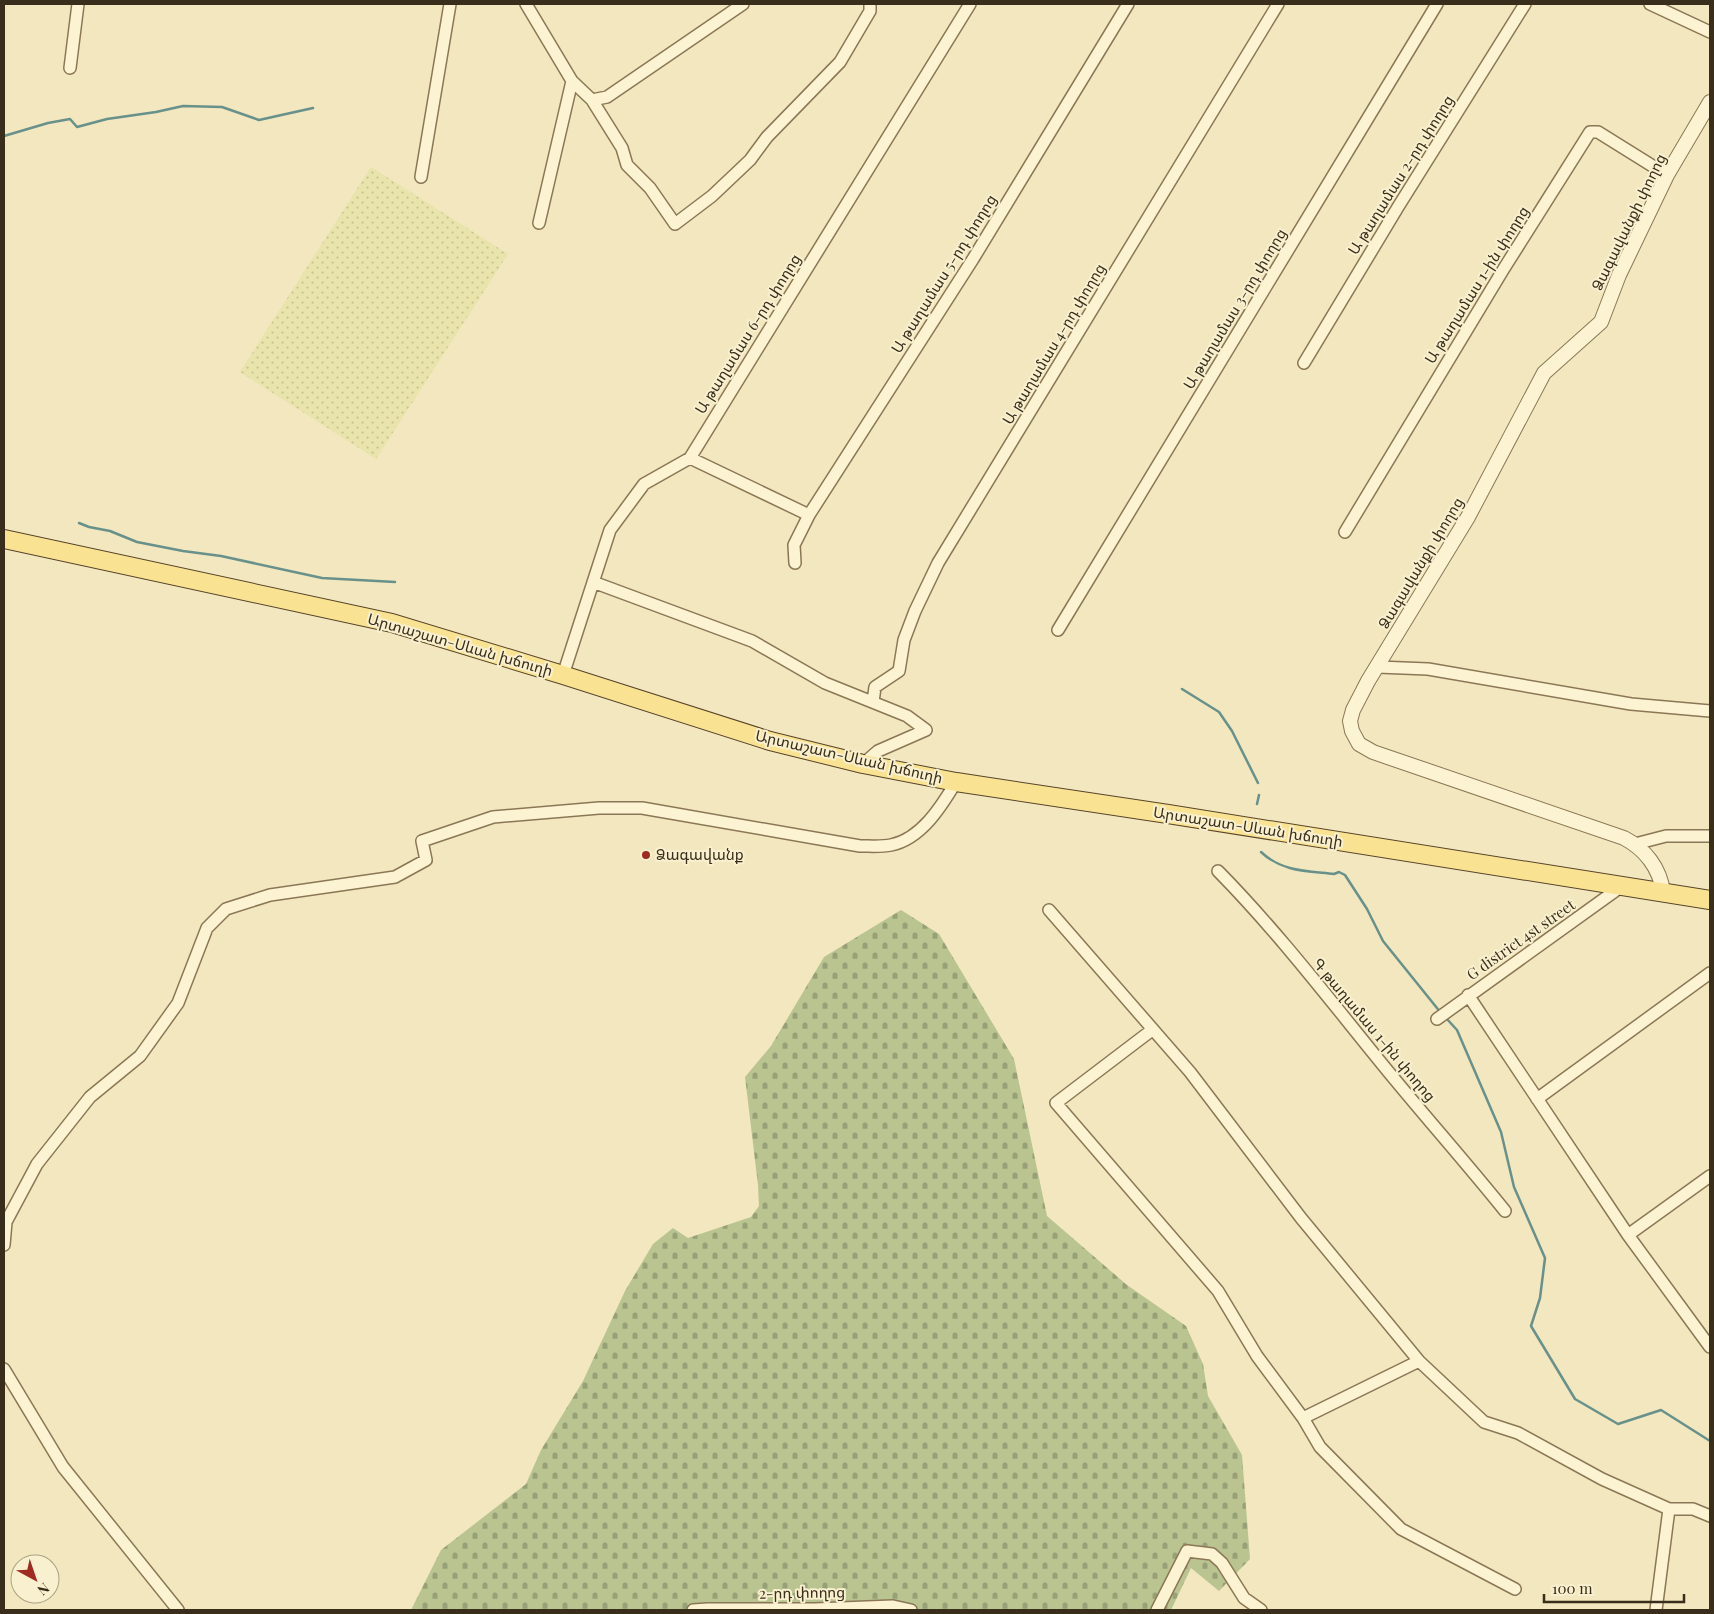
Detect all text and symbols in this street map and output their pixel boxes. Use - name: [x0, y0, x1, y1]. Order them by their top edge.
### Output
- street label: Ա թաղամաս 2-րդ փողոց: [1343, 91, 1458, 258]
- street label: Ձագավանքի փողոց: [1586, 150, 1670, 293]
- street label: Ա թաղամաս 5-րդ փողոց: [886, 190, 1000, 357]
- street label: Ա թաղամաս 1-ին փողոց: [1419, 202, 1533, 367]
- street label: Ա թաղամաս 3-րդ փողոց: [1178, 224, 1290, 393]
- street label: Ա թաղամաս 6-րդ փողոց: [690, 250, 805, 417]
- street label: Ա թաղամաս 4-րդ փողոց: [997, 259, 1109, 428]
- street label: Ձագավանքի փողոց: [1373, 493, 1467, 632]
- street label: Արտաշատ-Սևան խճուղի: [365, 608, 555, 680]
- street label: Արտաշատ-Սևան խճուղի: [754, 725, 945, 787]
- street label: Արտաշատ-Սևան խճուղի: [1152, 801, 1344, 851]
- place label: Ձագավանք: [656, 844, 744, 864]
- marker: Ձագավանք: [640, 849, 652, 861]
- street label: G district 4st street: [1462, 894, 1579, 984]
- street label: Գ թաղամաս 1-ին փողոց: [1309, 954, 1441, 1105]
- north arrow: [10, 1554, 60, 1604]
- scale bar: [1544, 1572, 1684, 1604]
- text: 100 m: [1552, 1578, 1593, 1598]
- text: N: [34, 1579, 54, 1600]
- street label: 2-րդ փողոց: [759, 1581, 845, 1603]

